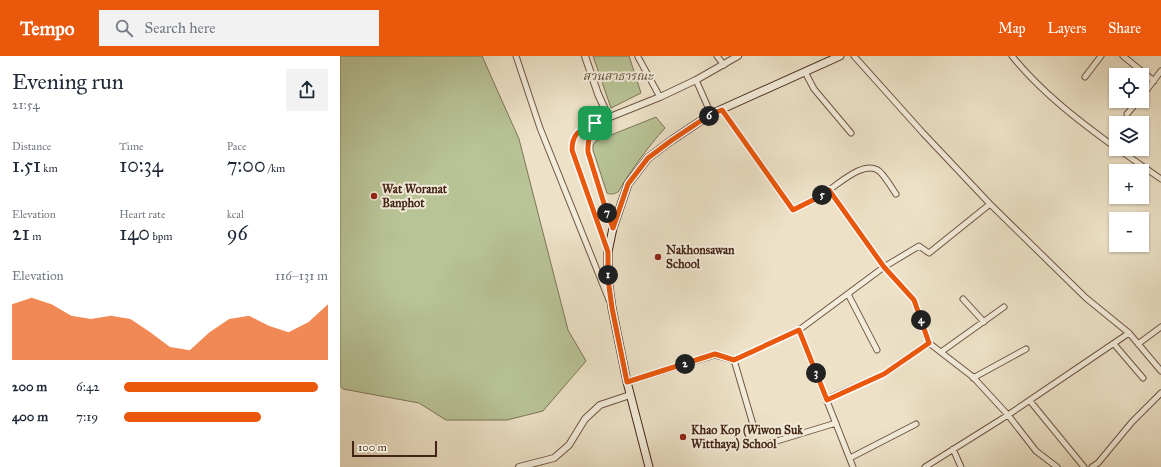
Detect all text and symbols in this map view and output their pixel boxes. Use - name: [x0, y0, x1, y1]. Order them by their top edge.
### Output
- search box: [99, 10, 379, 46]
- text: Tempo: [20, 17, 75, 40]
- icon: search: [113, 17, 135, 39]
- text: Search here: [145, 19, 216, 37]
- text: Map: [998, 20, 1026, 37]
- text: Layers: [1048, 20, 1086, 37]
- text: Share: [1108, 20, 1141, 37]
- text: Evening run: [12, 68, 124, 95]
- map controls: [1109, 68, 1149, 252]
- button: locate: [1109, 68, 1149, 108]
- button: share: [286, 69, 328, 111]
- park label: สวนสาธารณะ: [583, 69, 654, 83]
- text: 21:54: [12, 97, 40, 113]
- pin: [578, 106, 612, 140]
- pin: 6: [699, 106, 719, 126]
- text: 6: [706, 109, 712, 122]
- icon: arrive: [584, 112, 606, 134]
- button: layers: [1109, 116, 1149, 156]
- text: Distance: [12, 140, 51, 153]
- text: Time: [119, 140, 144, 153]
- text: Pace: [227, 140, 247, 153]
- text: 1.51: [12, 153, 41, 177]
- text: 10:34: [119, 153, 163, 177]
- text: 7:00: [227, 153, 266, 177]
- text: km: [41, 162, 58, 175]
- text: /km: [266, 162, 285, 175]
- button: +: [1109, 164, 1149, 204]
- place label: Wat Woranat Banphot: [382, 182, 448, 211]
- pin: 5: [812, 185, 832, 205]
- text: 5: [819, 188, 825, 201]
- marker: Wat Woranat Banphot: [369, 191, 379, 201]
- pin: 7: [597, 203, 617, 223]
- text: 7: [604, 206, 610, 219]
- text: Elevation: [12, 208, 56, 221]
- text: Heart rate: [119, 208, 166, 221]
- text: kcal: [227, 208, 244, 221]
- button: −: [1109, 212, 1149, 252]
- text: 21: [12, 221, 30, 245]
- text: 140: [119, 221, 150, 245]
- text: 96: [227, 221, 248, 245]
- text: m: [30, 230, 41, 243]
- text: bpm: [150, 230, 172, 243]
- place label: Nakhonsawan School: [666, 243, 735, 271]
- marker: Nakhonsawan School: [653, 252, 663, 262]
- pin: 1: [598, 265, 618, 285]
- text: Elevation: [12, 268, 64, 284]
- text: 116–131 m: [275, 268, 328, 284]
- text: 1: [606, 268, 610, 281]
- pin: 4: [911, 310, 931, 330]
- text: 4: [918, 313, 924, 326]
- pin: 2: [675, 354, 695, 374]
- text: 2: [682, 357, 688, 370]
- pin: 3: [806, 363, 826, 383]
- text: 3: [814, 366, 818, 379]
- text: 200 m: [12, 379, 47, 395]
- text: 6:42: [76, 379, 100, 395]
- text: 400 m: [12, 409, 48, 425]
- text: 7:19: [76, 409, 98, 425]
- place label: Khao Kop (Wiwon Suk Witthaya) School: [691, 423, 803, 452]
- marker: Khao Kop (Wiwon Suk Witthaya) School: [678, 432, 688, 442]
- scale bar: [352, 439, 437, 458]
- text: 100 m: [358, 441, 387, 454]

